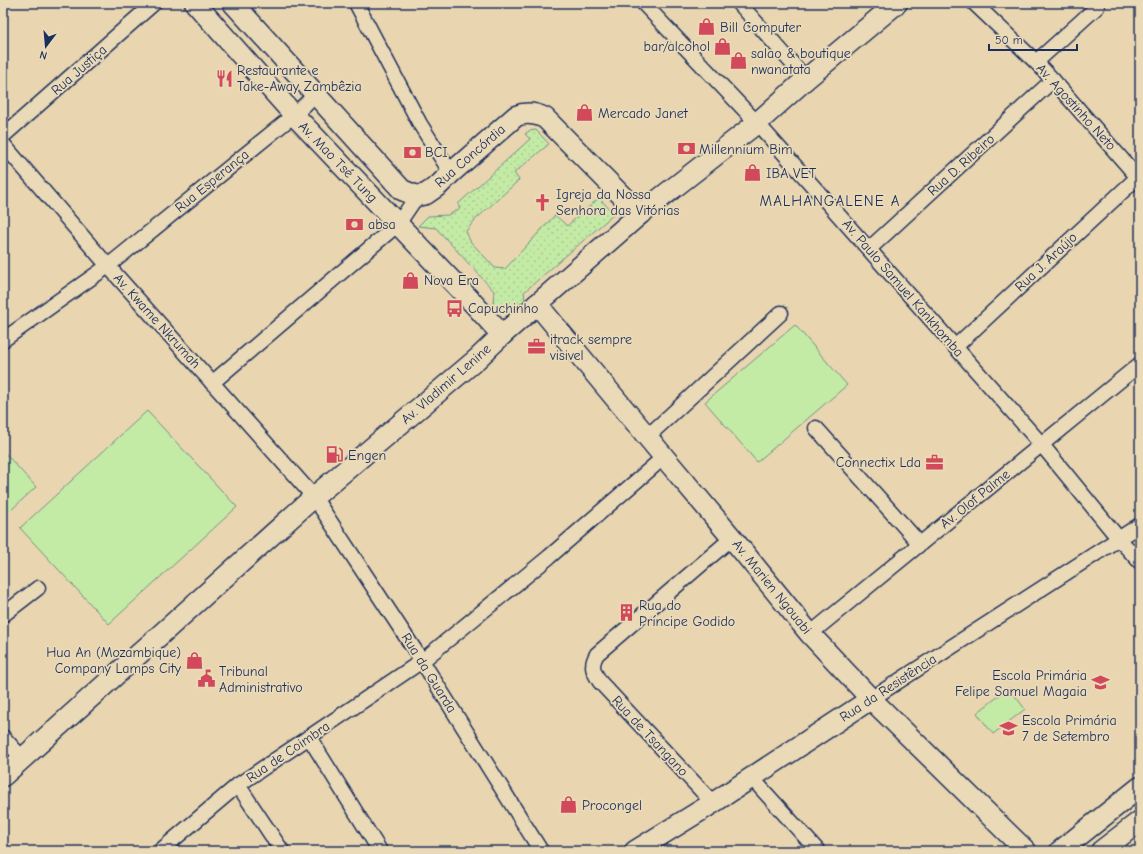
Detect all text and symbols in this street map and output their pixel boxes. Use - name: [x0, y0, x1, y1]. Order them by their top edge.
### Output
- shop icon: Bill Computer: [697, 17, 717, 37]
- place label: Bill Computer: [720, 19, 801, 36]
- north arrow: [26, 26, 66, 66]
- scale bar: [989, 26, 1077, 52]
- text: 50 m: [995, 33, 1023, 47]
- shop icon: bar/alcohol: [713, 36, 733, 56]
- place label: bar/alcohol: [643, 38, 710, 55]
- street label: Rua Justiça: [48, 41, 110, 99]
- place label: salao & boutique nwanatata: [751, 45, 851, 78]
- text: N: [38, 48, 49, 62]
- shop icon: salao & boutique nwanatata: [728, 51, 748, 71]
- street label: Av. Agostinho Neto: [1032, 60, 1120, 154]
- place label: Restaurante e Take-Away Zambêzia: [237, 62, 362, 95]
- restaurant icon: Restaurante e Take-Away Zambêzia: [214, 68, 234, 88]
- shop icon: Mercado Janet: [575, 103, 595, 123]
- place label: Mercado Janet: [598, 105, 689, 122]
- street label: Av. Mao Tsé Tung: [295, 118, 381, 206]
- street label: Rua Concórdia: [431, 121, 509, 191]
- street label: Rua D. Ribeiro: [924, 130, 998, 200]
- bank icon: Millennium Bim: [676, 139, 696, 159]
- place label: Millennium Bim: [699, 141, 793, 158]
- bank icon: BCI: [402, 142, 422, 162]
- place label: BCI: [425, 144, 448, 161]
- street label: Rua Esperança: [172, 146, 252, 216]
- shop icon: IBA VET: [743, 163, 763, 183]
- place label: IBA VET: [766, 165, 817, 182]
- place label: Igreja da Nossa Senhora das Vitórias: [556, 186, 679, 219]
- church icon: Igreja da Nossa Senhora das Vitórias: [533, 192, 553, 212]
- district label: MALHANGALENE A: [760, 192, 900, 210]
- bank icon: absa: [345, 214, 365, 234]
- place label: absa: [368, 216, 396, 233]
- street label: Av. Paulo Samuel Kankhomba: [839, 216, 967, 360]
- street label: Rua J. Araújo: [1011, 229, 1081, 295]
- street label: Av. Kwame Nkrumah: [110, 270, 204, 372]
- shop icon: Nova Era: [401, 270, 421, 290]
- place label: Nova Era: [424, 272, 479, 289]
- bus stop icon: Capuchinho: [445, 298, 465, 318]
- place label: Capuchinho: [468, 300, 539, 317]
- place label: itrack sempre visivel: [549, 331, 632, 364]
- office icon: itrack sempre visivel: [527, 337, 547, 357]
- street label: Av. Vladimir Lenine: [398, 340, 494, 428]
- fuel station icon: Engen: [325, 445, 345, 465]
- place label: Engen: [348, 447, 386, 464]
- office icon: Connectix Lda: [924, 452, 944, 472]
- place label: Connectix Lda: [836, 454, 921, 471]
- street label: Av. Olof Palme: [937, 466, 1013, 532]
- street label: Av. Marien Ngouabi: [729, 536, 815, 638]
- place label: Rua do Príncipe Godido: [639, 597, 735, 630]
- building icon: Rua do Príncipe Godido: [616, 603, 636, 623]
- street label: Rua da Guarda: [398, 630, 460, 716]
- place label: Hua An (Mozambique) Company Lamps City: [46, 644, 182, 677]
- shop icon: Hua An (Mozambique) Company Lamps City: [184, 650, 204, 670]
- street label: Rua da Resistência: [836, 650, 940, 726]
- place label: Tribunal Administrativo: [219, 663, 303, 696]
- place label: Escola Primária Felipe Samuel Magaia: [955, 667, 1087, 700]
- public building icon: Tribunal Administrativo: [196, 669, 216, 689]
- school or university icon: Escola Primária Felipe Samuel Magaia: [1090, 673, 1110, 693]
- street label: Rua de Tsangano: [608, 692, 692, 780]
- place label: Escola Primária 7 de Setembro: [1022, 712, 1117, 745]
- street label: Rua de Coimbra: [243, 718, 333, 786]
- school or university icon: Escola Primária 7 de Setembro: [999, 718, 1019, 738]
- shop icon: Procongel: [559, 795, 579, 815]
- place label: Procongel: [582, 797, 642, 814]

